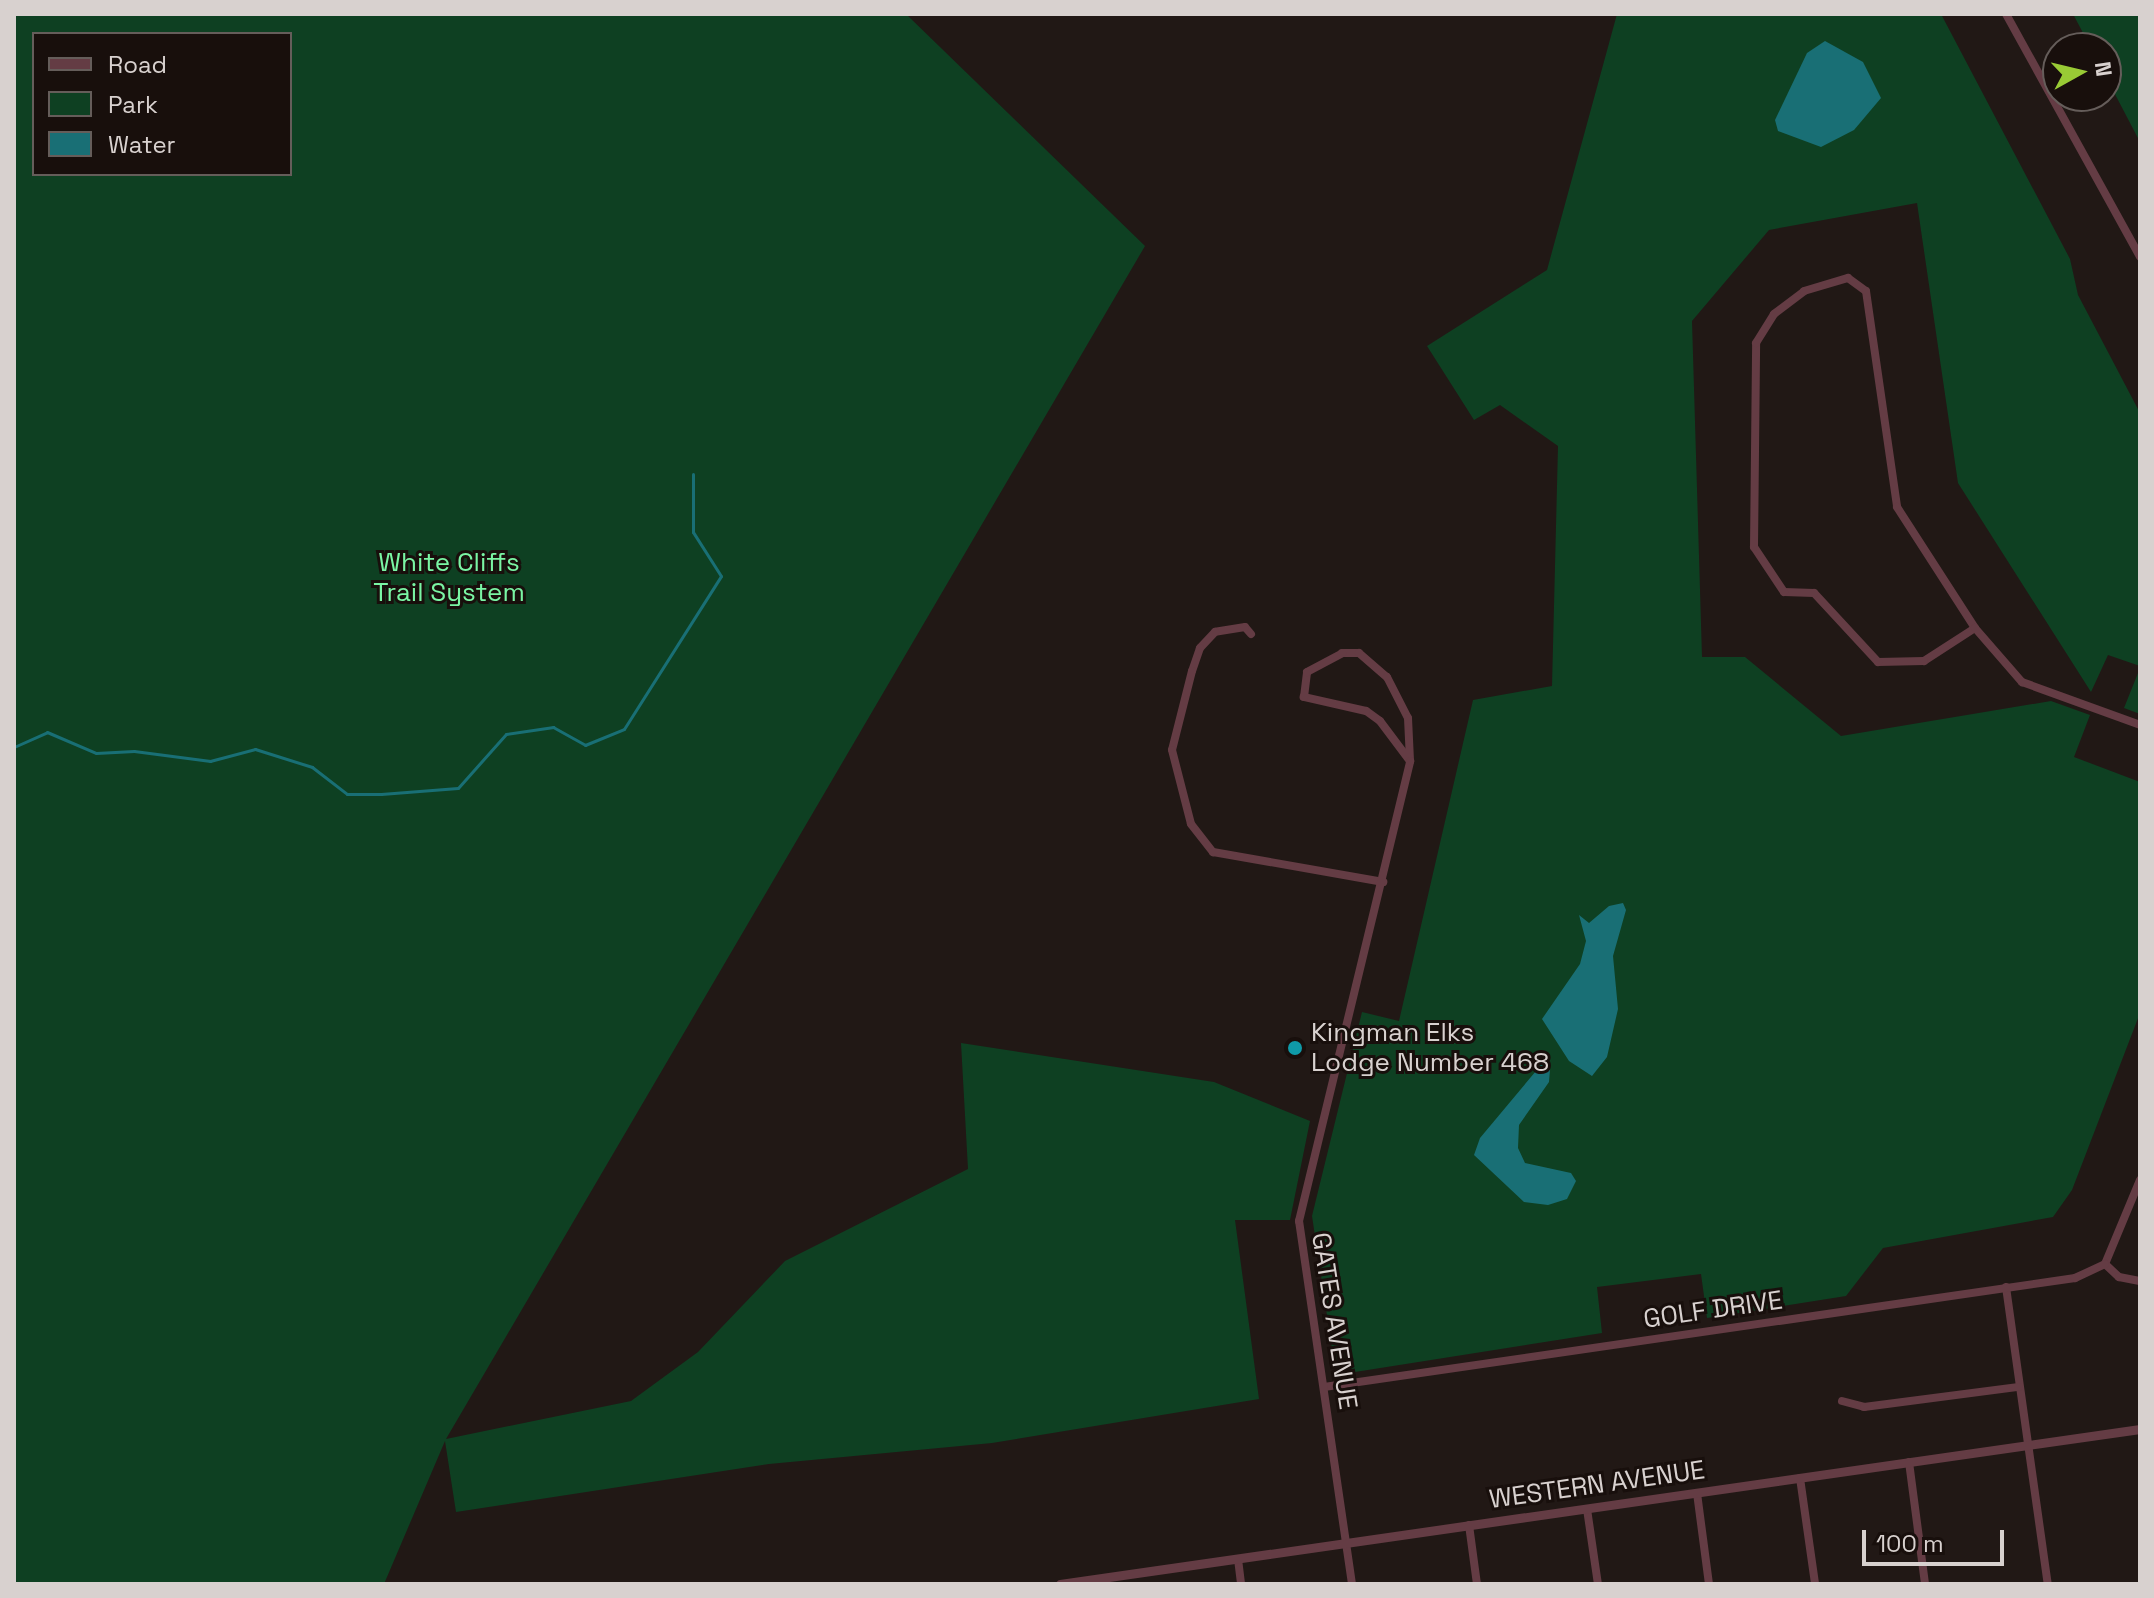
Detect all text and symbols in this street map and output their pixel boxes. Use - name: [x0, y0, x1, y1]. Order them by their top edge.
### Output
- legend: [32, 32, 292, 176]
- north arrow: [2042, 32, 2122, 112]
- text: Road: [108, 49, 167, 80]
- text: N: [2089, 60, 2119, 78]
- text: Park: [108, 89, 158, 120]
- text: Water: [108, 129, 176, 160]
- park label: White Cliffs Trail System: [373, 547, 525, 608]
- place label: Kingman Elks Lodge Number 468: [1311, 1017, 1549, 1078]
- marker: Kingman Elks Lodge Number 468: [1286, 1039, 1304, 1057]
- street label: GATES AVENUE: [1305, 1230, 1363, 1412]
- street label: GOLF DRIVE: [1641, 1285, 1785, 1335]
- street label: WESTERN AVENUE: [1487, 1454, 1707, 1516]
- scale bar: [1866, 1514, 2008, 1564]
- text: 100 m: [1876, 1528, 1944, 1559]

